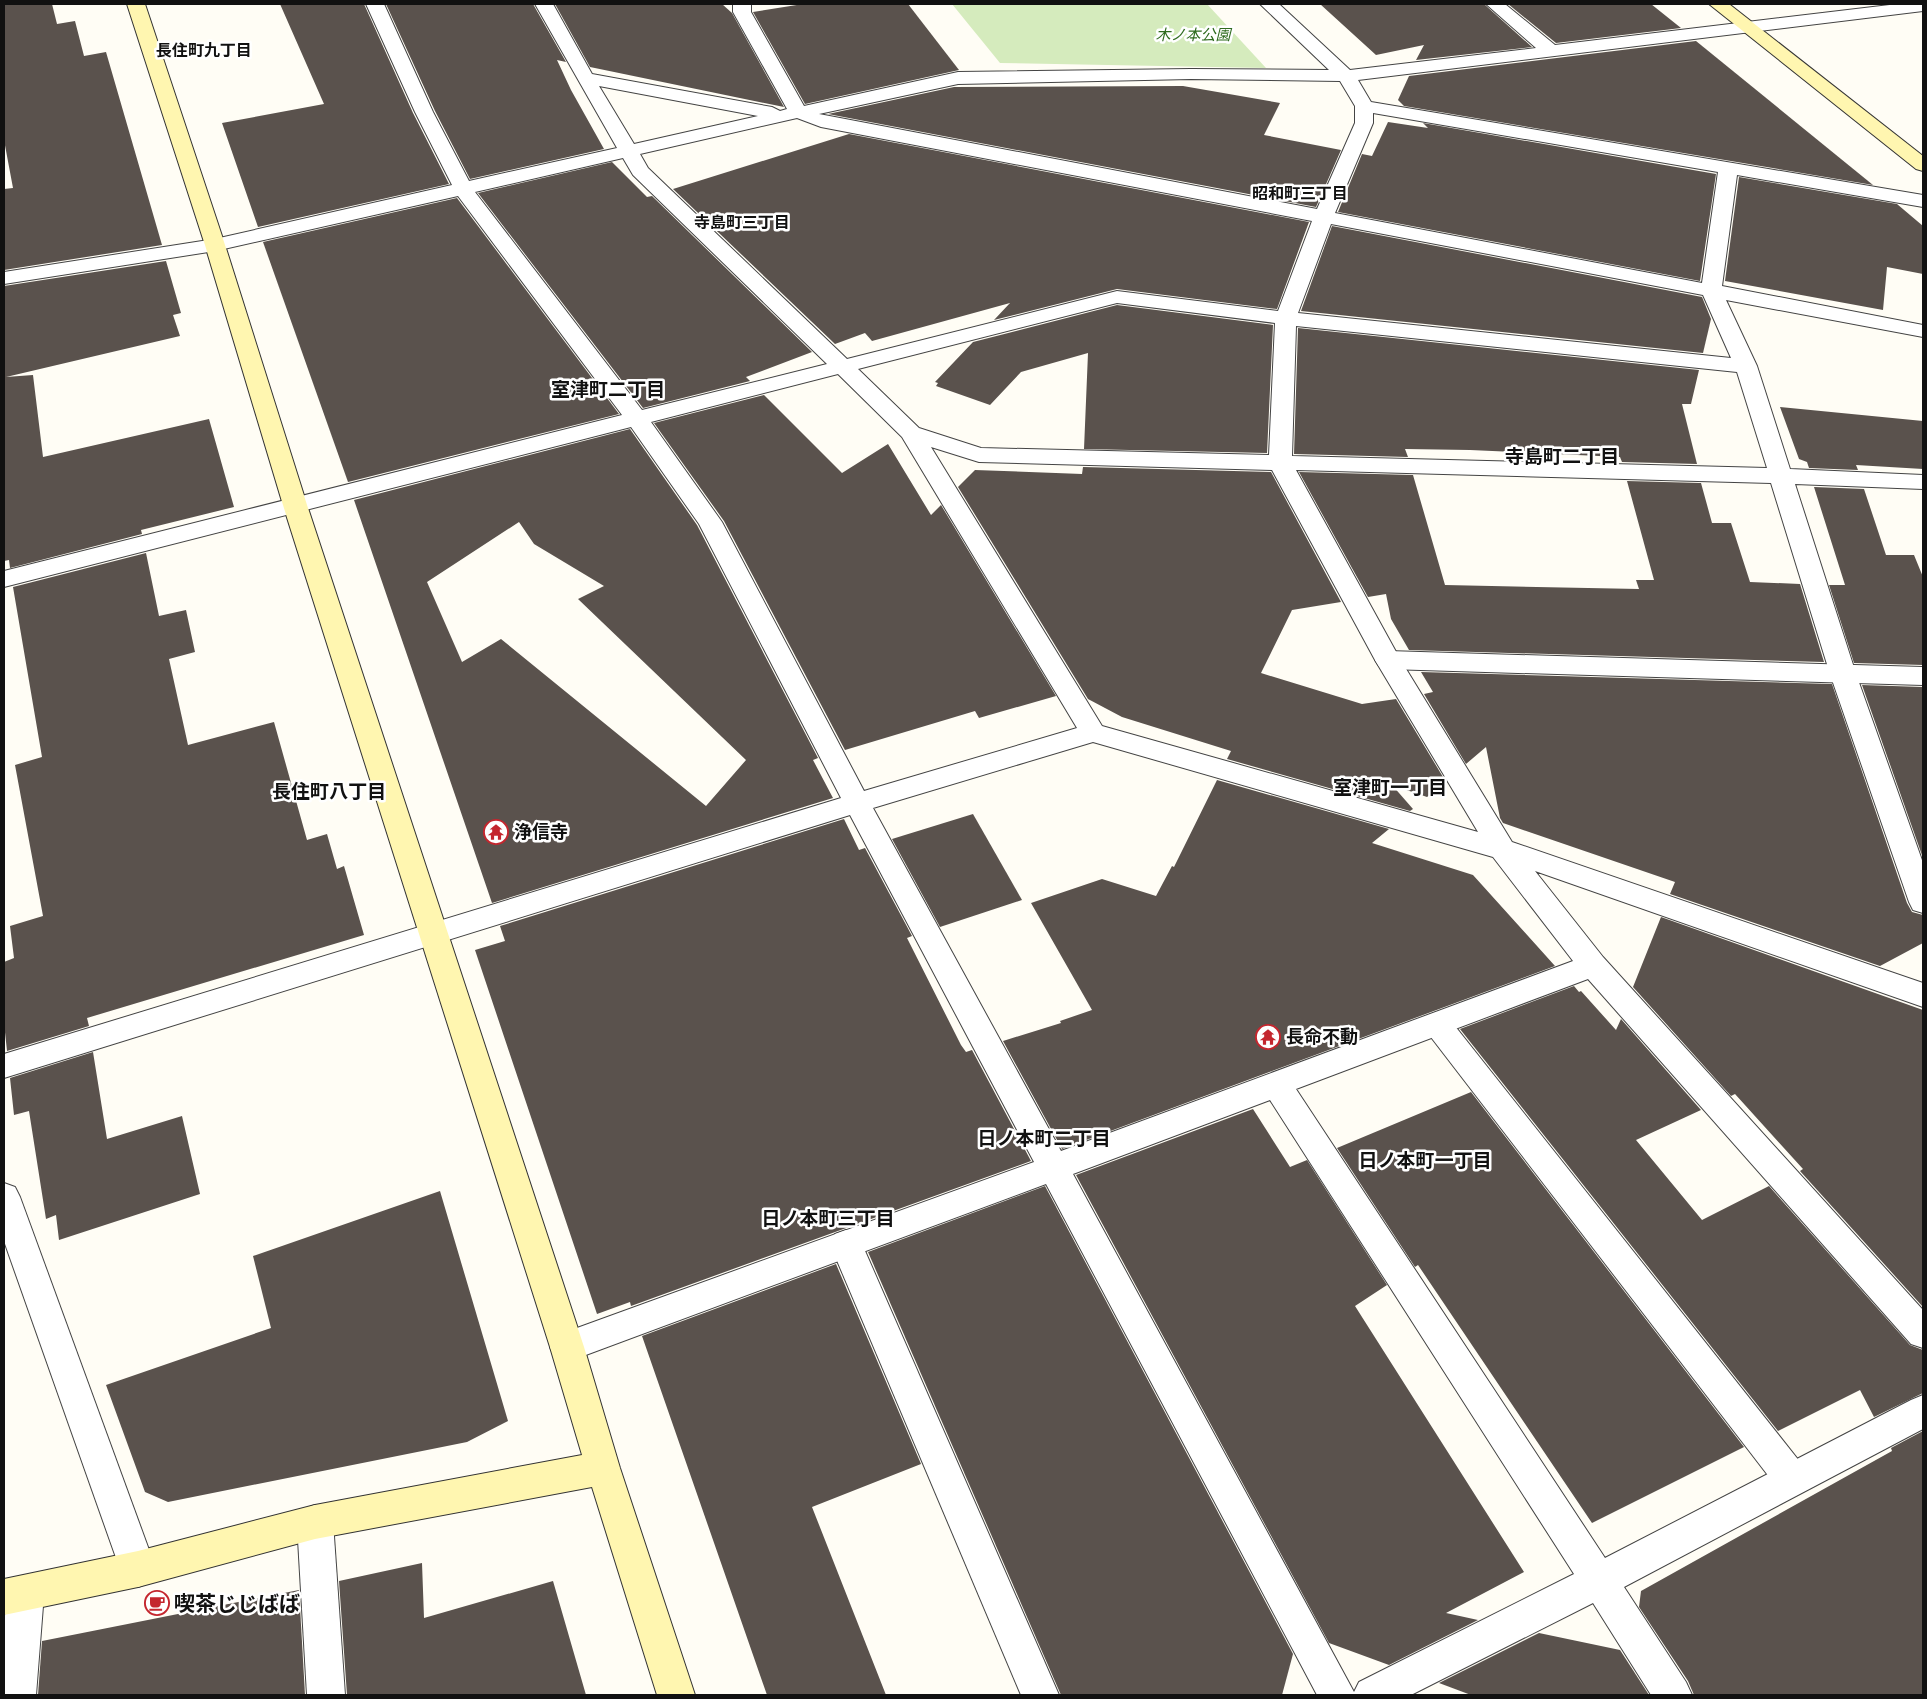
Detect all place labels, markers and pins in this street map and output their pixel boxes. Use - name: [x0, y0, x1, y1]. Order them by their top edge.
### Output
- temple icon: 浄信寺: [483, 819, 509, 845]
- place label: 浄信寺: [514, 821, 568, 843]
- temple icon: 長命不動: [1255, 1024, 1281, 1050]
- place label: 長命不動: [1286, 1026, 1358, 1048]
- cafe icon: 喫茶じじばば: [144, 1590, 170, 1616]
- place label: 喫茶じじばば: [174, 1591, 300, 1616]

